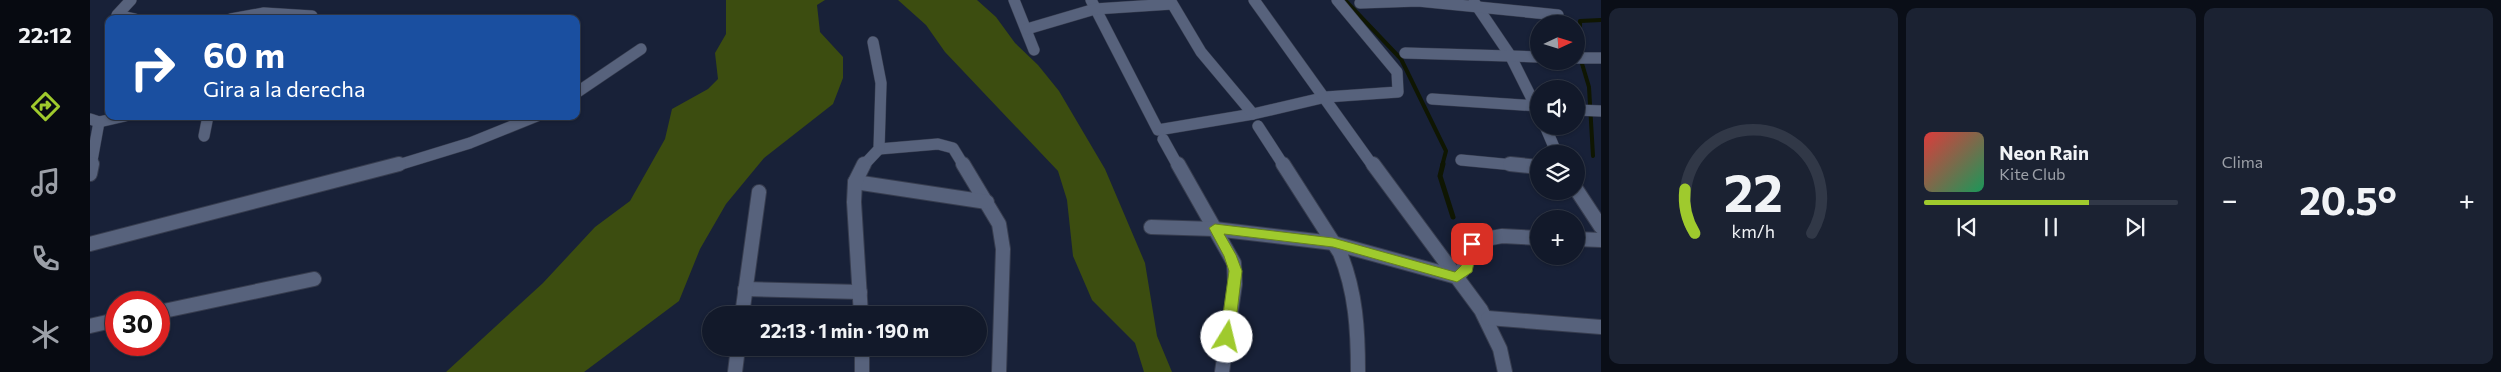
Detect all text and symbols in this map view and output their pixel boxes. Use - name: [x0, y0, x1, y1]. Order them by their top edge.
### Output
- north arrow: [1530, 15, 1585, 70]
- map controls: [1530, 15, 1585, 265]
- text: 22:12: [18, 21, 72, 48]
- text: 60 m: [203, 32, 285, 75]
- icon: right: [120, 35, 185, 100]
- text: Gira a la derecha: [203, 75, 365, 102]
- button: sound: [1530, 80, 1585, 135]
- icon: directions: [28, 89, 63, 124]
- text: Neon Rain: [1999, 141, 2089, 164]
- button: layers: [1530, 145, 1585, 200]
- text: Clima: [2222, 152, 2263, 171]
- text: 22: [1724, 159, 1783, 223]
- text: Kite Club: [1999, 164, 2066, 183]
- icon: music: [28, 165, 63, 200]
- text: 20.5°: [2299, 176, 2397, 223]
- text: −: [2222, 182, 2238, 216]
- text: +: [2459, 182, 2475, 216]
- button: +: [1530, 210, 1585, 265]
- icon: previous: [1953, 213, 1981, 241]
- icon: pause: [2037, 213, 2065, 241]
- icon: next: [2121, 213, 2149, 241]
- text: km/h: [1732, 220, 1775, 242]
- pin: [1451, 223, 1493, 265]
- icon: arrive: [1458, 230, 1486, 258]
- icon: phone: [28, 241, 63, 276]
- speed limit sign: 30: [105, 291, 170, 356]
- position arrow: [1200, 310, 1252, 362]
- icon: climate: [28, 317, 63, 352]
- text: 22:13 · 1 min · 190 m: [760, 319, 929, 342]

